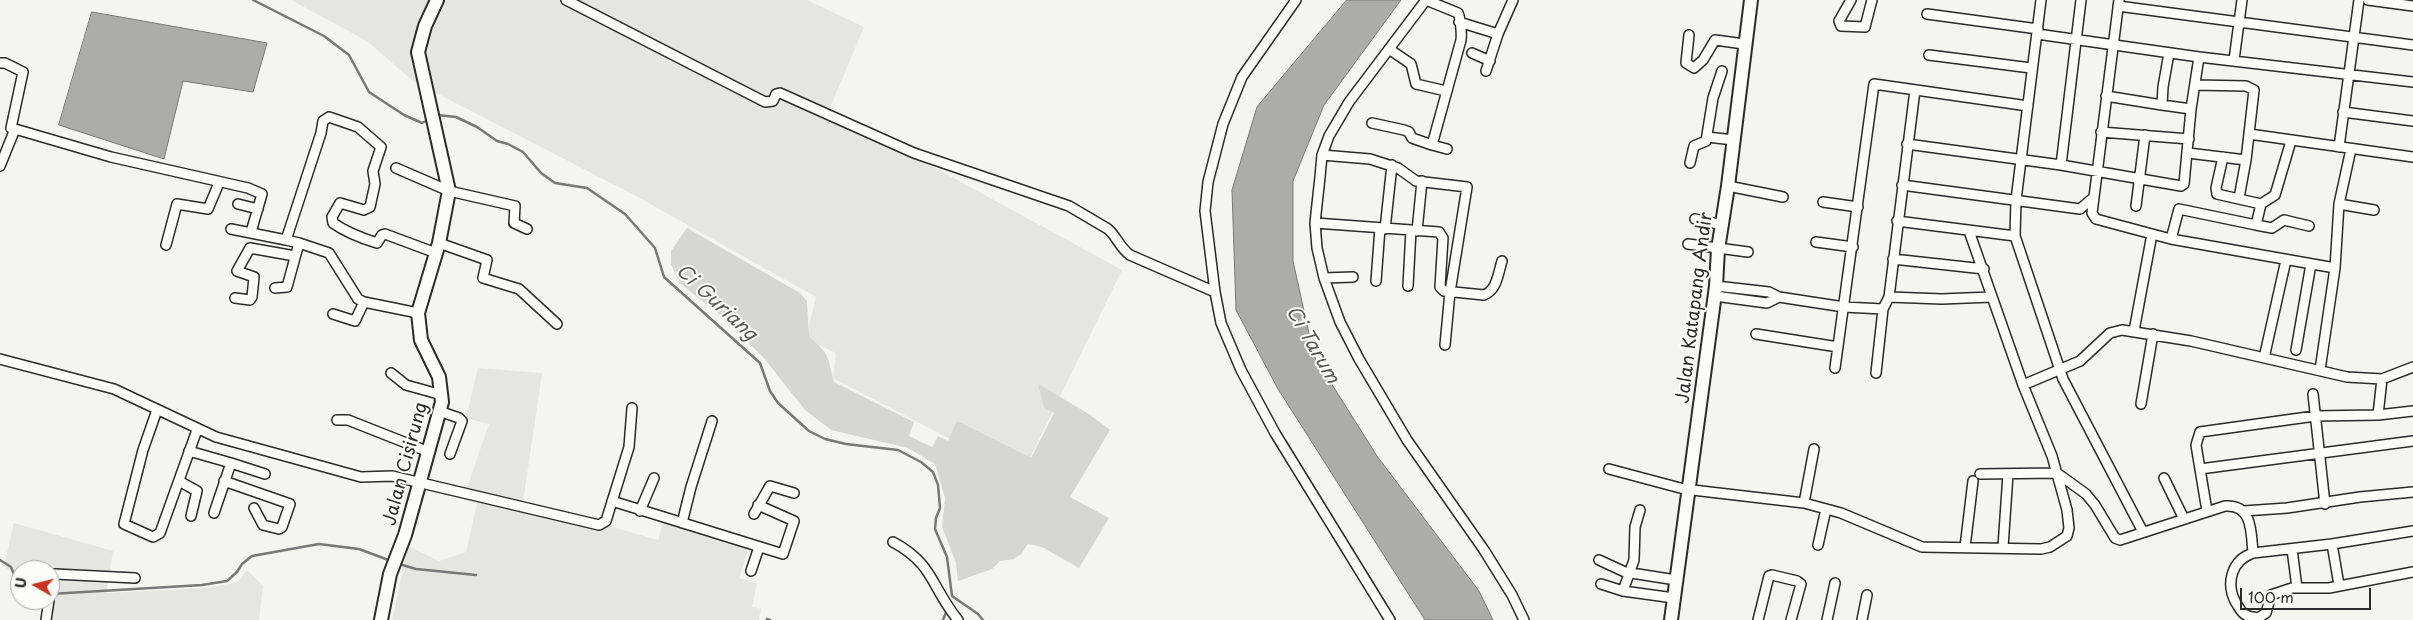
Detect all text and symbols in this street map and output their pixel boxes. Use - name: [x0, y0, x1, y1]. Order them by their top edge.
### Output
- street label: Jalan Katapang Andir: [1673, 211, 1717, 405]
- water label: Ci Guriang: [671, 260, 761, 346]
- water label: Ci Tarum: [1281, 302, 1343, 388]
- street label: Jalan Cisirung: [379, 400, 433, 528]
- north arrow: [10, 560, 60, 610]
- text: U: [10, 576, 32, 590]
- scale bar: [2243, 578, 2374, 610]
- text: 100 m: [2248, 585, 2294, 608]

